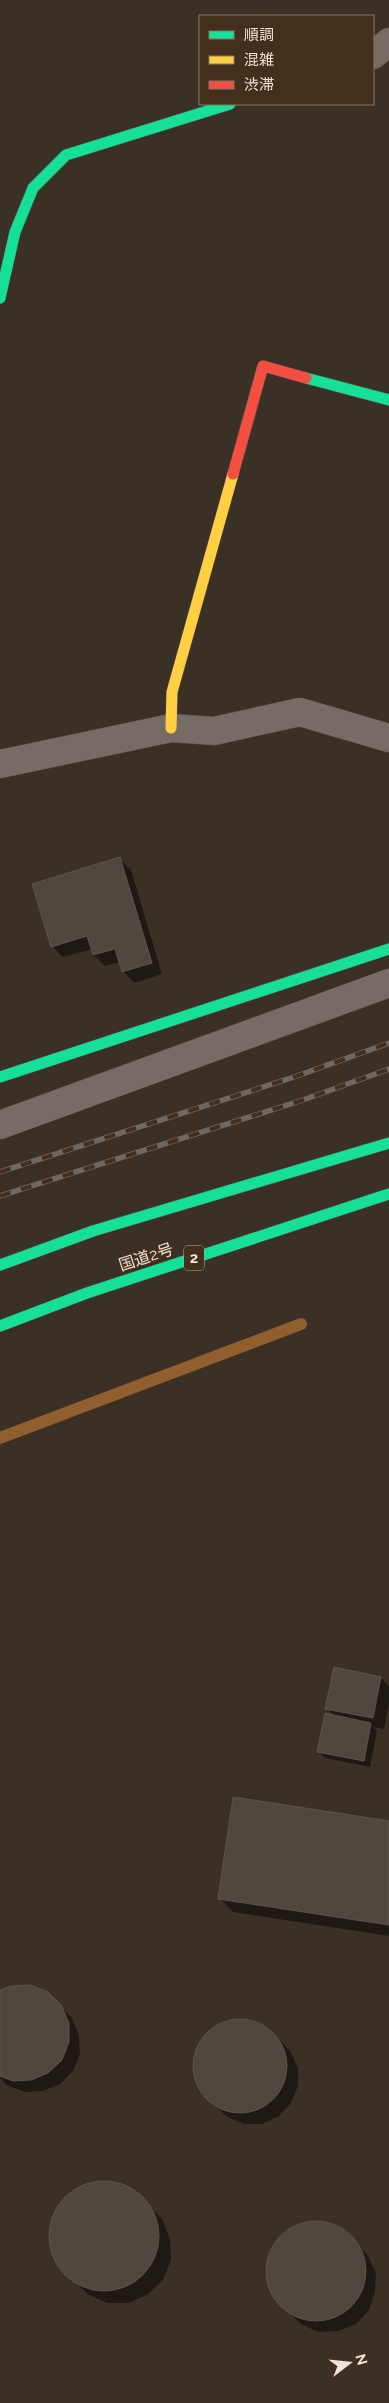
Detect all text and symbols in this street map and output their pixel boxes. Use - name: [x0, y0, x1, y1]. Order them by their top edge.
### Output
- legend: [199, 15, 374, 105]
- text: 順調: [244, 26, 274, 44]
- text: 混雑: [244, 51, 274, 69]
- text: 渋滞: [244, 76, 274, 94]
- street label: 国道2号: [116, 1239, 176, 1275]
- road number: 2: [184, 1246, 204, 1270]
- north arrow: [324, 2338, 374, 2388]
- text: N: [352, 2352, 371, 2367]

